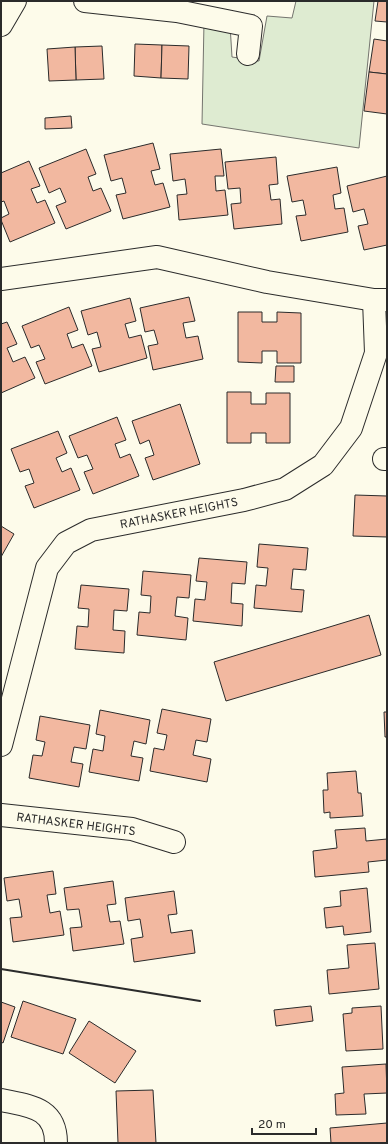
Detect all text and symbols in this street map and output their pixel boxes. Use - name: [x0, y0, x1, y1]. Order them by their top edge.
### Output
- street label: RATHASKER HEIGHTS: [119, 495, 240, 533]
- street label: RATHASKER HEIGHTS: [15, 810, 136, 840]
- scale bar: [252, 1110, 316, 1136]
- text: 20 m: [258, 1117, 286, 1133]

